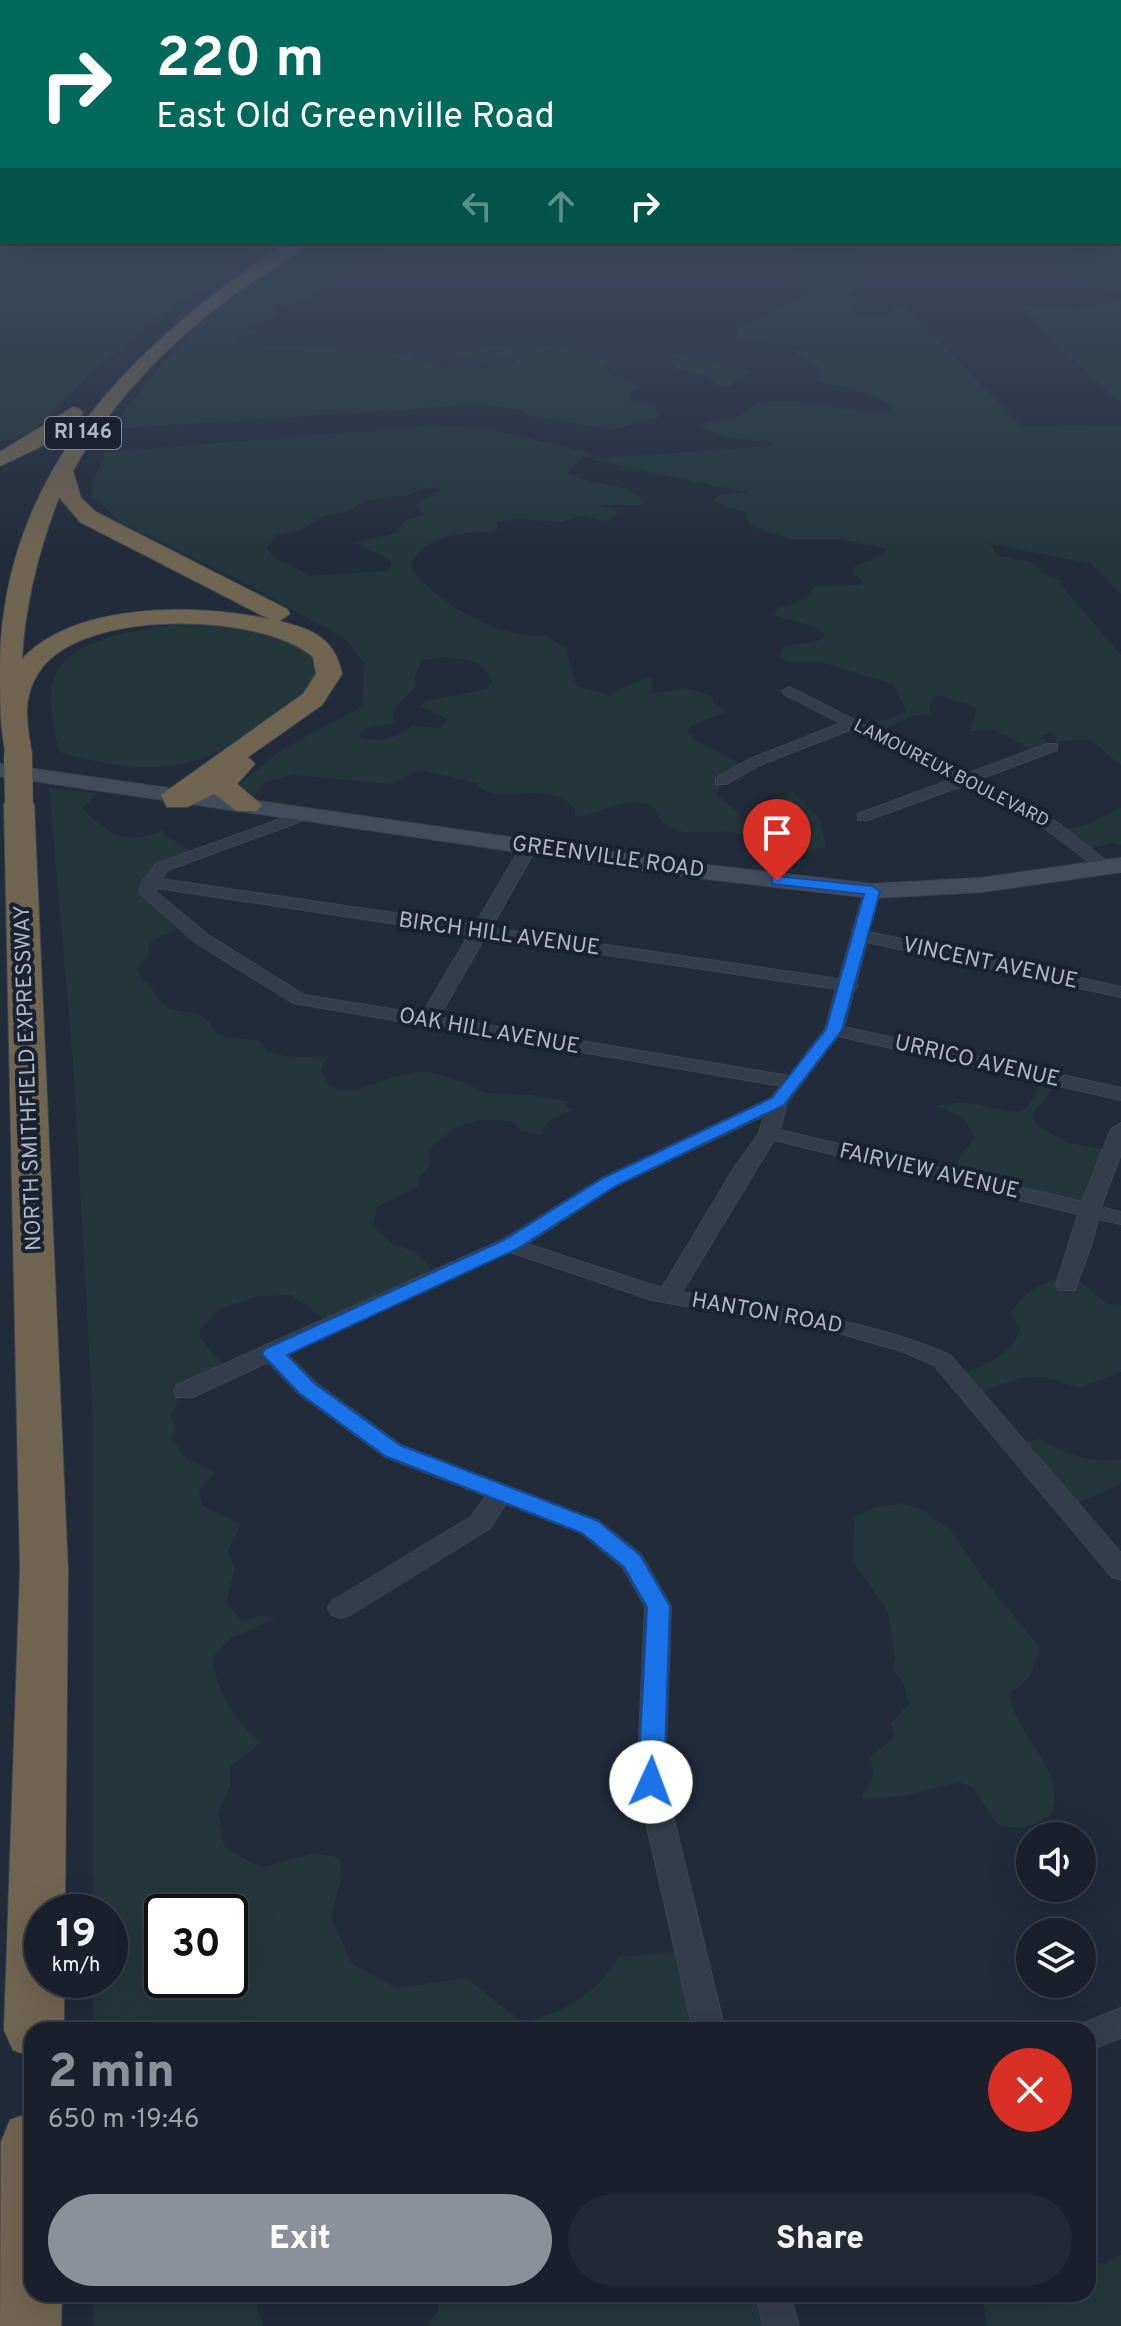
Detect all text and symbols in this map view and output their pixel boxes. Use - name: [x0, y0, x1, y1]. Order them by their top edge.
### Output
- text: 220 m: [156, 26, 324, 96]
- icon: right: [24, 32, 128, 136]
- text: East Old Greenville Road: [156, 95, 555, 141]
- icon: left: [455, 184, 499, 228]
- icon: ahead: [539, 184, 583, 228]
- icon: right: [623, 184, 667, 228]
- road number: RI 146: [45, 417, 121, 449]
- street label: LAMOUREUX BOULEVARD: [849, 715, 1053, 833]
- pin: [743, 799, 811, 881]
- icon: arrive: [755, 811, 799, 855]
- street label: GREENVILLE ROAD: [510, 831, 706, 885]
- street label: NORTH SMITHFIELD EXPRESSWAY: [9, 905, 49, 1251]
- street label: BIRCH HILL AVENUE: [397, 907, 601, 963]
- street label: VINCENT AVENUE: [900, 932, 1080, 996]
- street label: OAK HILL AVENUE: [397, 1003, 581, 1061]
- street label: URRICO AVENUE: [892, 1030, 1062, 1094]
- street label: FAIRVIEW AVENUE: [836, 1138, 1022, 1206]
- street label: HANTON ROAD: [689, 1287, 845, 1341]
- position arrow: [609, 1740, 693, 1824]
- map controls: [1016, 1822, 1096, 1998]
- button: sound: [1016, 1822, 1096, 1902]
- speed limit sign: 30: [144, 1894, 248, 1998]
- text: 19: [56, 1911, 96, 1961]
- button: layers: [1016, 1918, 1096, 1998]
- text: km/h: [52, 1953, 100, 1979]
- text: 2 min: [48, 2044, 175, 2104]
- button: close: [988, 2048, 1072, 2132]
- text: 650 m · 19:46: [48, 2104, 199, 2137]
- button: Exit: [48, 2194, 552, 2286]
- button: Share: [568, 2194, 1072, 2286]

